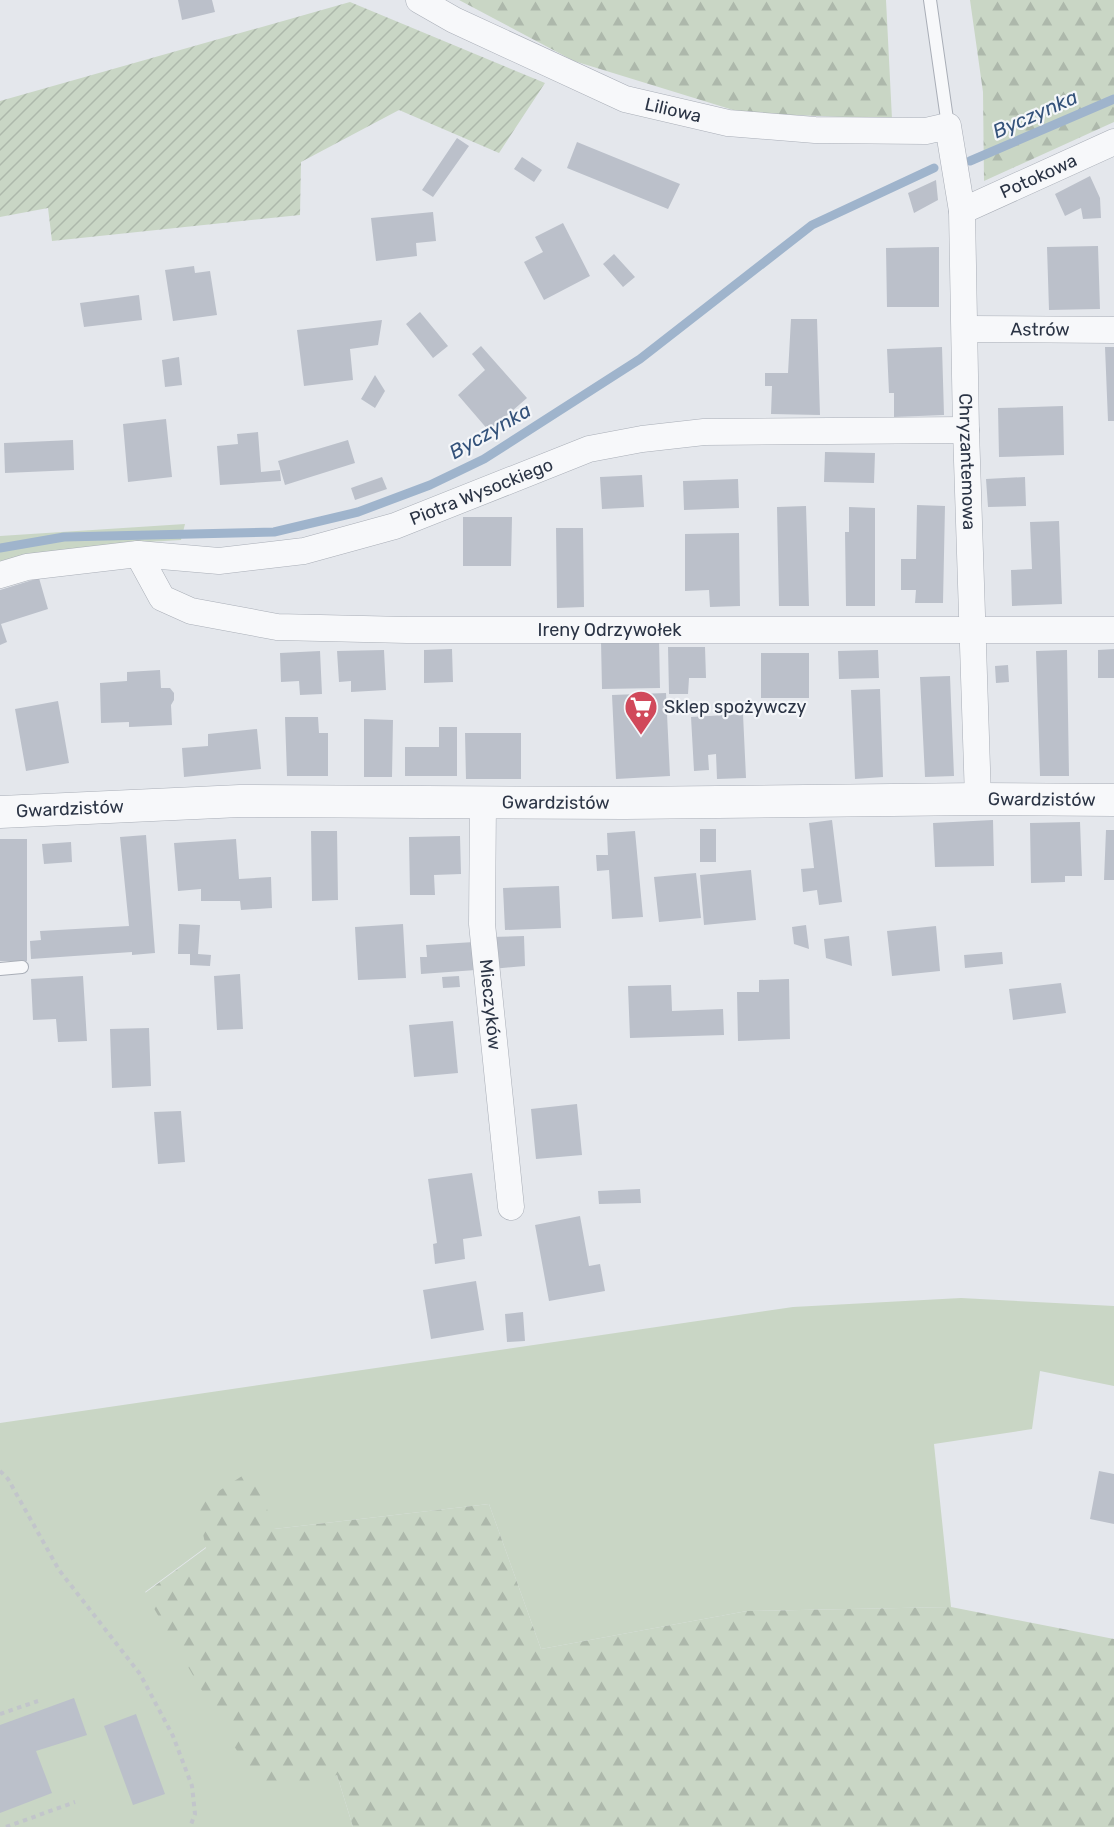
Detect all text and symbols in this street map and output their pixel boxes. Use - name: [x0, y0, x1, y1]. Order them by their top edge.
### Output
- water label: Byczynka: [989, 85, 1081, 143]
- street label: Liliowa: [643, 93, 704, 127]
- street label: Potokowa: [997, 149, 1080, 203]
- street label: Astrów: [1010, 318, 1070, 341]
- street label: Chryzantemowa: [954, 393, 980, 530]
- water label: Byczynka: [445, 398, 535, 464]
- street label: Piotra Wysockiego: [406, 453, 556, 530]
- street label: Ireny Odrzywołek: [538, 619, 682, 641]
- supermarket icon: Sklep spożywczy: [623, 689, 659, 736]
- place label: Sklep spożywczy: [664, 696, 807, 718]
- street label: Gwardzistów: [988, 788, 1096, 811]
- street label: Gwardzistów: [502, 791, 610, 814]
- street label: Gwardzistów: [15, 795, 124, 822]
- street label: Mieczyków: [475, 958, 506, 1051]

